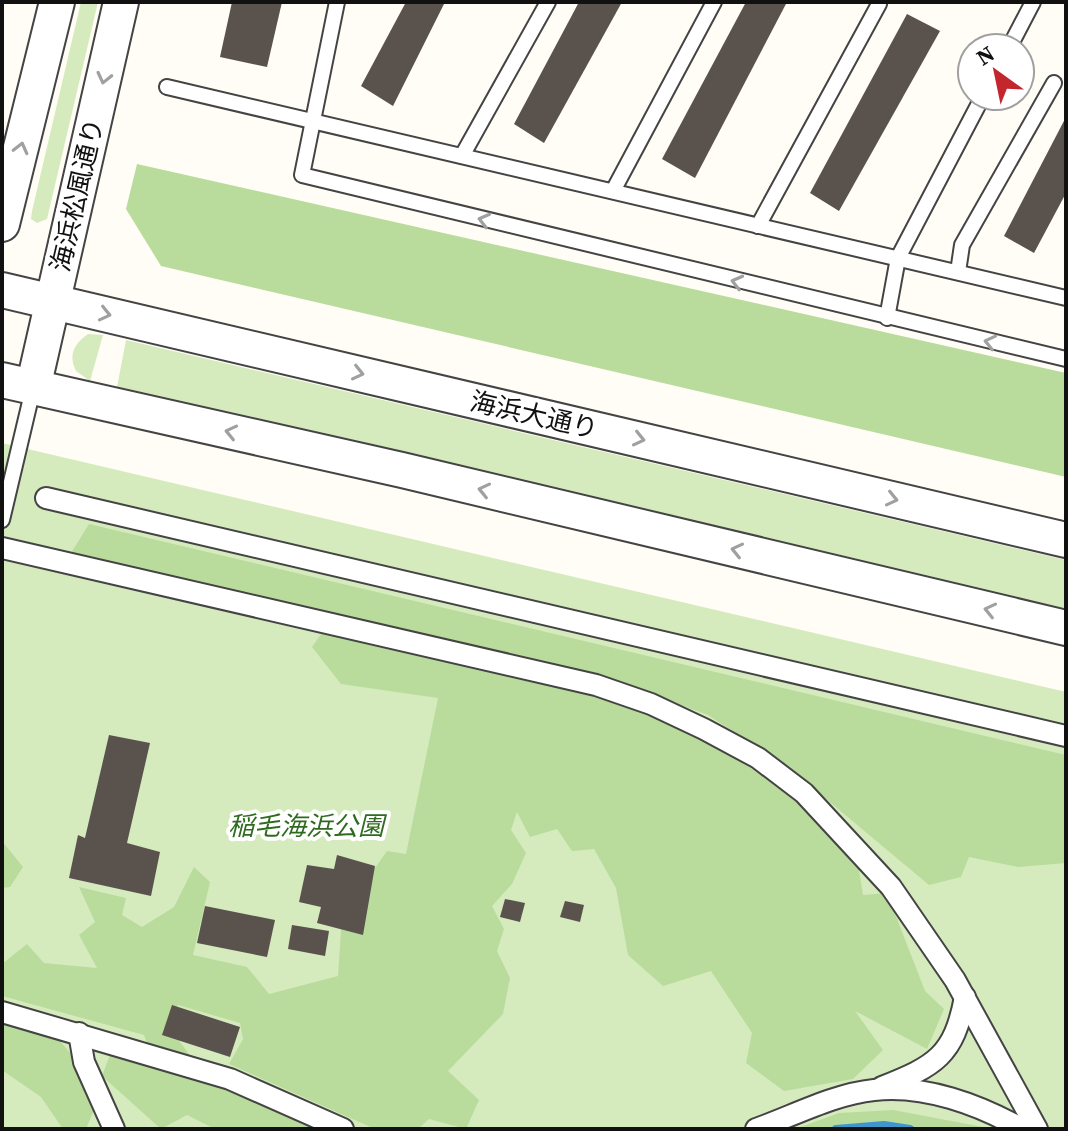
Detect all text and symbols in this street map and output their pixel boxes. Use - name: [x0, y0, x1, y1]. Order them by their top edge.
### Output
- north arrow: [956, 32, 1036, 112]
- text: N: [970, 38, 1000, 72]
- one-way arrow: [96, 71, 113, 84]
- street label: 海浜松風通り: [42, 115, 112, 275]
- one-way arrow: [11, 142, 28, 155]
- one-way arrow: [478, 212, 492, 229]
- one-way arrow: [731, 274, 744, 291]
- one-way arrow: [98, 305, 112, 322]
- one-way arrow: [984, 334, 997, 351]
- one-way arrow: [351, 364, 365, 381]
- street label: 海浜大通り: [467, 383, 601, 447]
- one-way arrow: [224, 424, 238, 441]
- one-way arrow: [631, 430, 645, 447]
- one-way arrow: [478, 482, 492, 499]
- one-way arrow: [884, 490, 898, 507]
- one-way arrow: [731, 542, 744, 559]
- one-way arrow: [984, 602, 997, 619]
- park label: 稲毛海浜公園: [228, 808, 388, 844]

